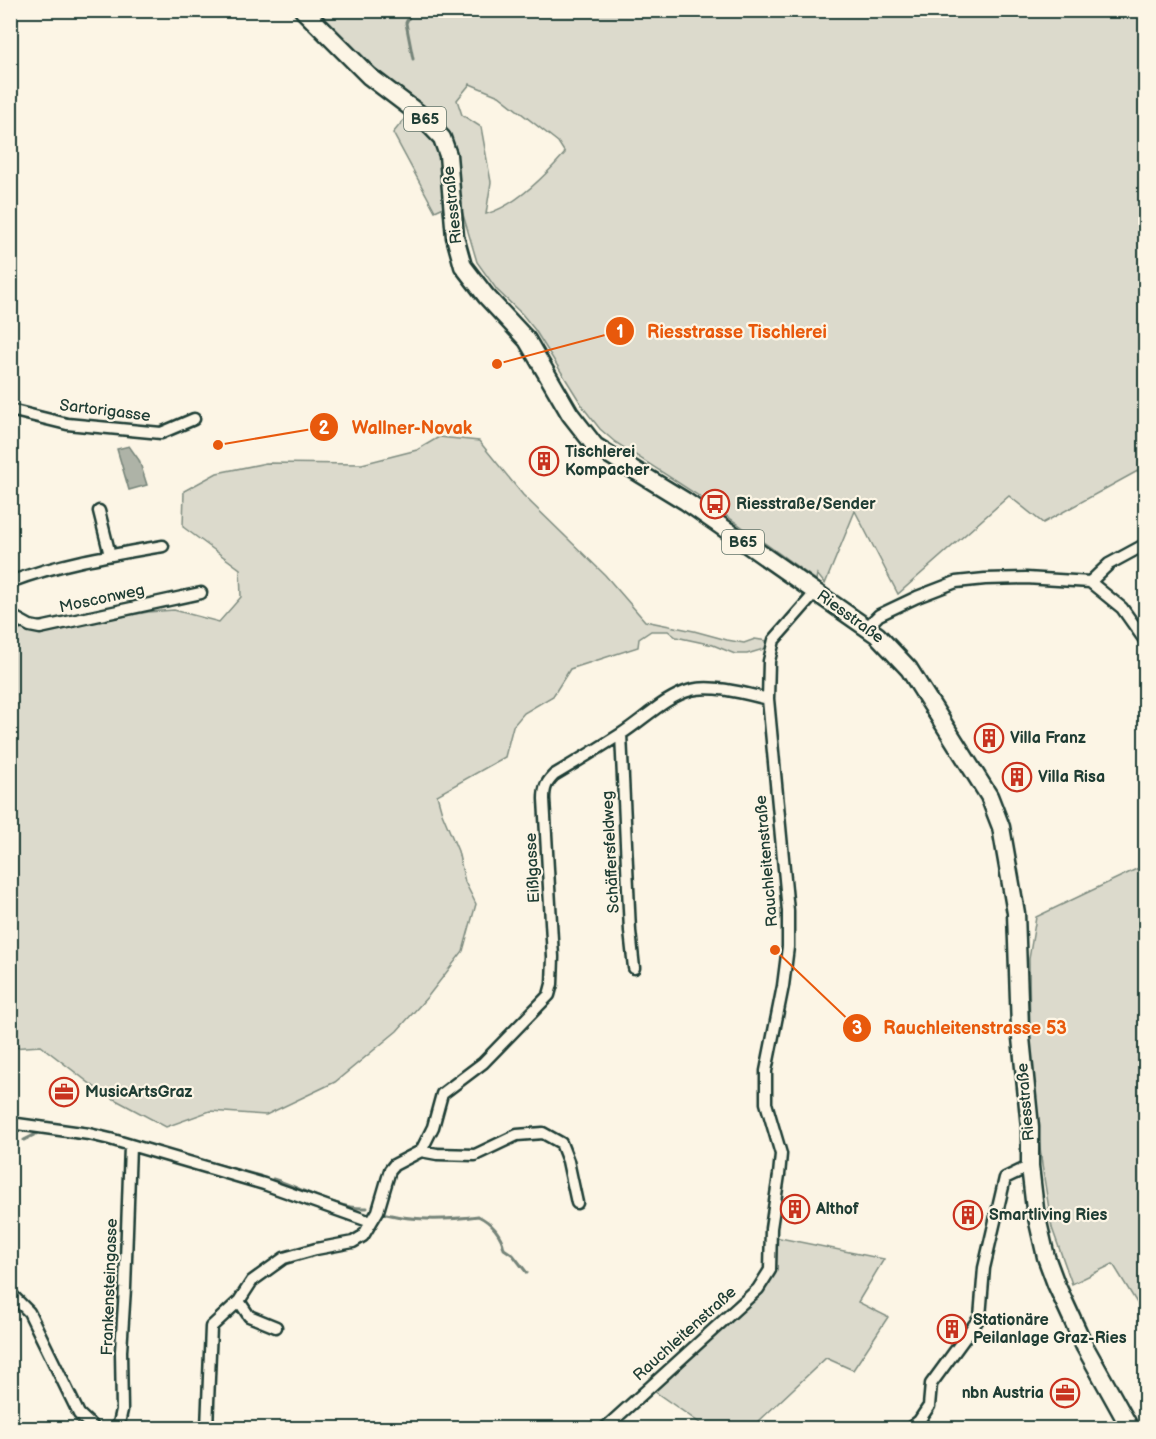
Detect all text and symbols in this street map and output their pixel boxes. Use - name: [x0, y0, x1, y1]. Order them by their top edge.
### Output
- road number: B65: [404, 107, 446, 131]
- street label: Riesstraße: [439, 165, 467, 245]
- callout: Riesstrasse Tischlerei: [605, 313, 839, 349]
- text: 1: [616, 322, 624, 343]
- text: Riesstrasse Tischlerei: [647, 322, 827, 343]
- street label: Sartorigasse: [58, 396, 152, 426]
- callout: Wallner-Novak: [309, 409, 484, 445]
- text: 2: [319, 418, 330, 439]
- text: Wallner-Novak: [352, 418, 473, 439]
- place label: Tischlerei Kompacher: [565, 443, 650, 480]
- building icon: Tischlerei Kompacher: [528, 445, 560, 477]
- bus stop icon: Riesstraße/Sender: [699, 488, 731, 520]
- place label: Riesstraße/Sender: [736, 495, 876, 514]
- road number: B65: [722, 530, 764, 554]
- street label: Mosconweg: [58, 581, 146, 617]
- street label: Riesstraße: [813, 586, 888, 648]
- building icon: Villa Franz: [973, 722, 1005, 754]
- place label: Villa Franz: [1010, 729, 1086, 748]
- building icon: Villa Risa: [1001, 761, 1033, 793]
- place label: Villa Risa: [1038, 768, 1105, 787]
- street label: Schäffersfeldweg: [598, 790, 624, 914]
- street label: Rauchleitenstraße: [752, 794, 782, 928]
- street label: Eißlgasse: [522, 832, 544, 904]
- callout: Rauchleitenstrasse 53: [842, 1010, 1079, 1046]
- text: 3: [852, 1018, 862, 1039]
- text: Rauchleitenstrasse 53: [883, 1018, 1067, 1039]
- street label: Riesstraße: [1013, 1062, 1039, 1142]
- office icon: MusicArtsGraz: [48, 1076, 80, 1108]
- place label: MusicArtsGraz: [85, 1083, 193, 1102]
- building icon: Althof: [779, 1193, 811, 1225]
- building icon: Smartliving Ries: [952, 1199, 984, 1231]
- place label: Althof: [815, 1200, 860, 1219]
- place label: Smartliving Ries: [989, 1206, 1107, 1225]
- street label: Frankensteingasse: [98, 1218, 122, 1356]
- street label: Rauchleitenstraße: [630, 1282, 741, 1385]
- place label: Stationäre Peilanlage Graz-Ries: [973, 1311, 1127, 1348]
- building icon: Stationäre Peilanlage Graz-Ries: [936, 1313, 968, 1345]
- office icon: nbn Austria: [1049, 1377, 1081, 1409]
- place label: nbn Austria: [962, 1384, 1044, 1403]

